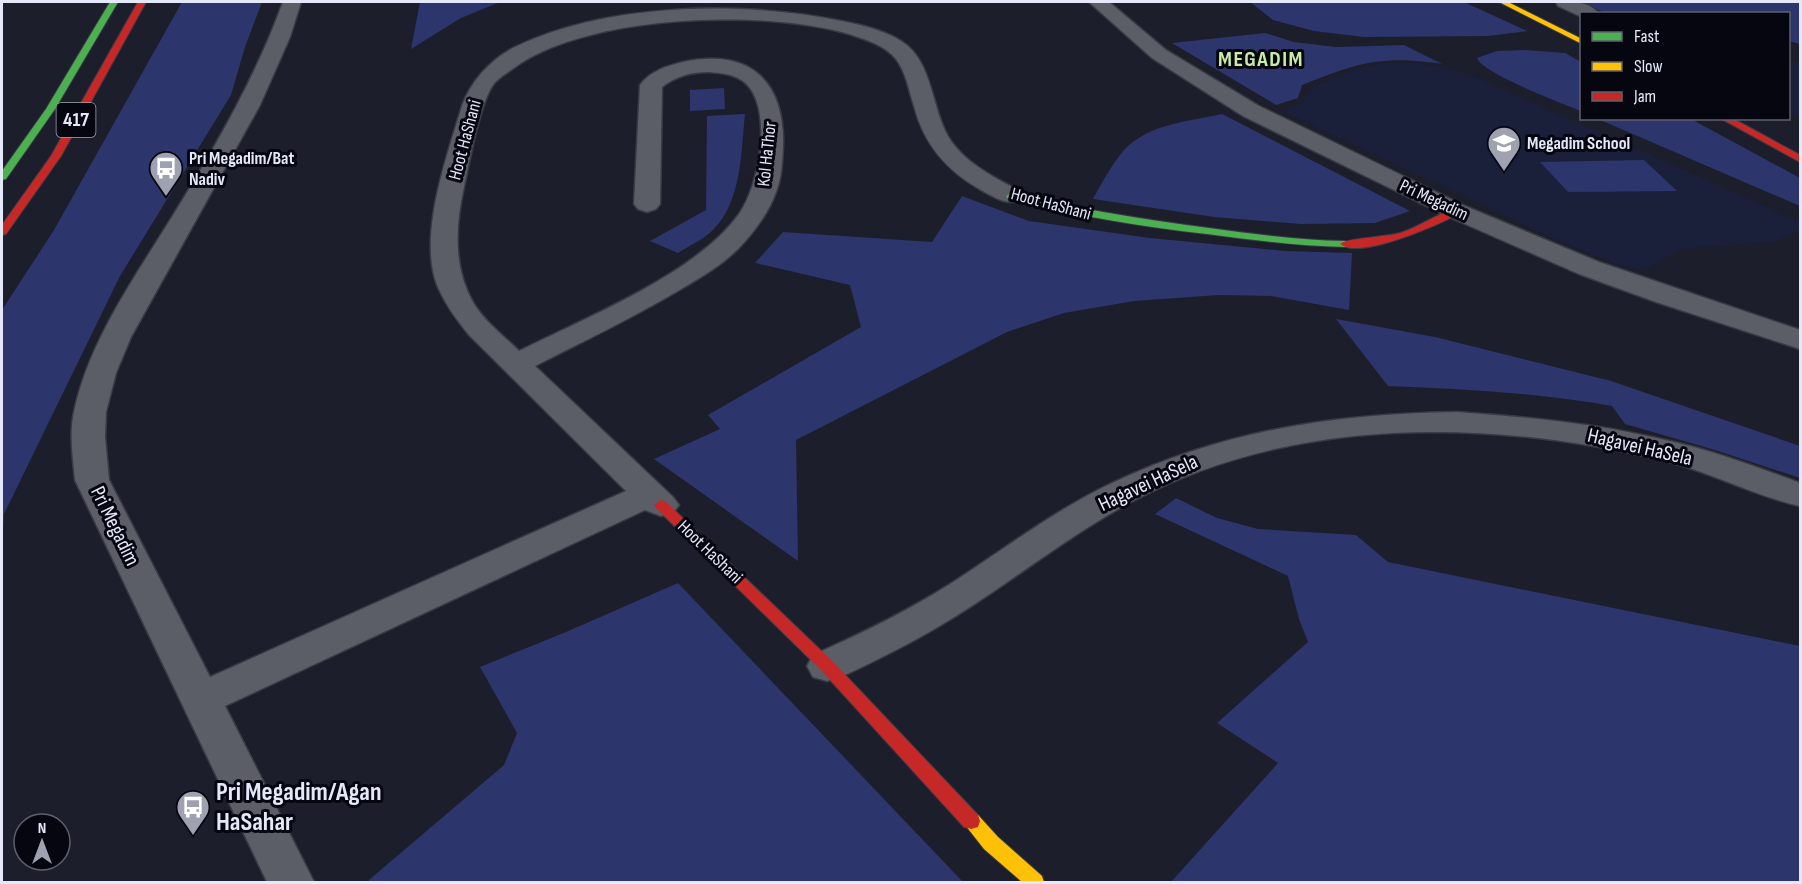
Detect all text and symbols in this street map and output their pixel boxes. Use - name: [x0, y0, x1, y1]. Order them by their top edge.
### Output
- legend: [1580, 12, 1790, 120]
- text: Fast: [1634, 26, 1660, 47]
- district label: MEGADIM: [1218, 46, 1304, 73]
- text: Slow: [1634, 56, 1663, 77]
- text: Jam: [1633, 86, 1656, 107]
- street label: Hoot HaShani: [444, 98, 486, 182]
- road number: 417: [56, 103, 96, 137]
- street label: Kol HaThor: [753, 121, 781, 187]
- school or university icon: Megadim School: [1486, 125, 1522, 172]
- place label: Megadim School: [1527, 133, 1630, 154]
- place label: Pri Megadim/Bat Nadiv: [189, 148, 294, 190]
- bus stop icon: Pri Megadim/Bat Nadiv: [148, 150, 184, 197]
- street label: Pri Megadim: [1396, 175, 1472, 225]
- street label: Hoot HaShani: [1009, 183, 1093, 225]
- street label: Hagavei HaSela: [1585, 423, 1695, 471]
- street label: Hagavei HaSela: [1094, 449, 1202, 517]
- street label: Pri Megadim: [85, 482, 145, 570]
- street label: Hoot HaShani: [673, 516, 747, 588]
- place label: Pri Megadim/Agan HaSahar: [216, 777, 381, 838]
- bus stop icon: Pri Megadim/Agan HaSahar: [175, 789, 211, 836]
- north arrow: [12, 812, 72, 872]
- text: N: [38, 819, 46, 838]

